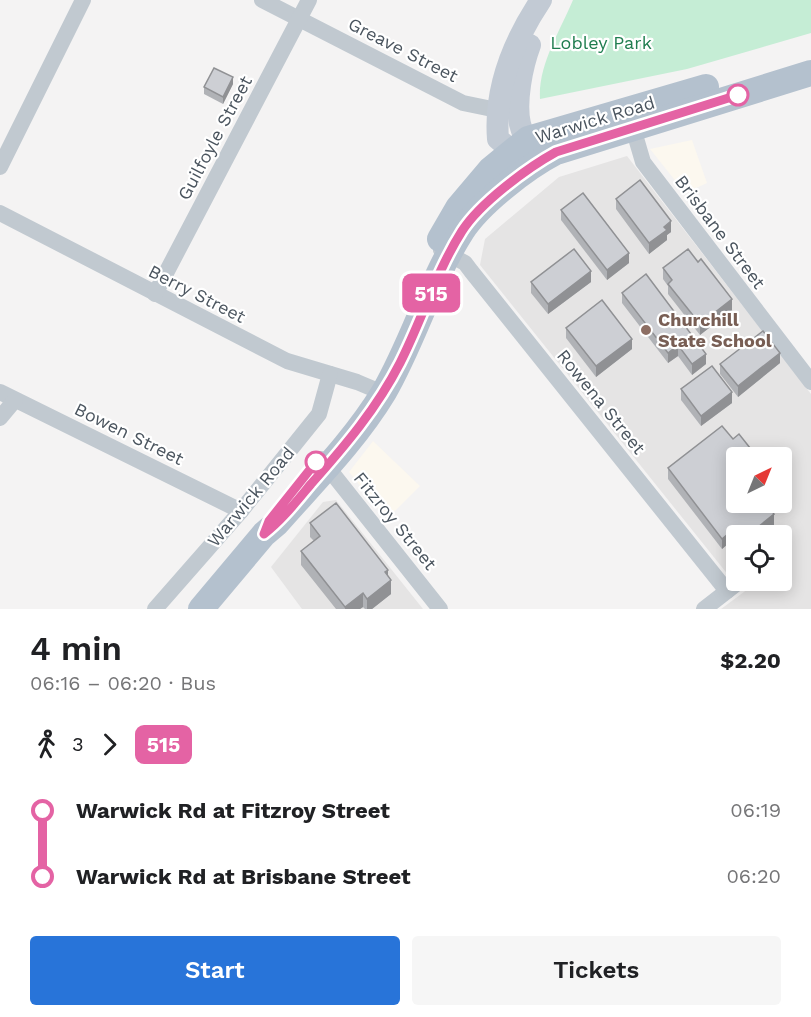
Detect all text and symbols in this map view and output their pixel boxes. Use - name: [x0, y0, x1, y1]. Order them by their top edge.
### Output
- street label: Greave Street: [345, 13, 462, 86]
- park label: Lobley Park: [550, 32, 652, 53]
- street label: Guilfoyle Street: [173, 72, 256, 203]
- unlabelled marker: [727, 84, 749, 106]
- street label: Warwick Road: [533, 91, 657, 148]
- street label: Brisbane Street: [671, 171, 770, 293]
- street label: Berry Street: [145, 260, 250, 327]
- line badge: 515: [396, 274, 466, 312]
- text: 515: [414, 281, 448, 306]
- place label: Churchill State School: [658, 309, 772, 351]
- marker: Churchill State School: [639, 323, 653, 337]
- street label: Rowena Street: [553, 345, 650, 459]
- street label: Bowen Street: [71, 398, 188, 469]
- street label: Warwick Road: [203, 442, 298, 551]
- north arrow: [726, 447, 792, 513]
- map controls: [726, 447, 792, 591]
- unlabelled marker: [305, 451, 327, 473]
- street label: Fitzroy Street: [350, 468, 441, 574]
- button: locate: [726, 525, 792, 591]
- text: 4 min: [30, 629, 122, 668]
- text: $2.20: [720, 648, 781, 673]
- text: 06:16 – 06:20 · Bus: [30, 671, 216, 695]
- icon: walk: [30, 728, 63, 761]
- icon: forward: [93, 728, 126, 761]
- text: 3: [72, 732, 84, 756]
- text: 515: [147, 732, 180, 757]
- text: Warwick Rd at Fitzroy Street: [76, 798, 390, 823]
- text: 06:19: [730, 798, 781, 822]
- text: Warwick Rd at Brisbane Street: [76, 864, 411, 889]
- text: 06:20: [726, 864, 781, 888]
- button: Start: [30, 936, 400, 1005]
- button: Tickets: [412, 936, 781, 1005]

